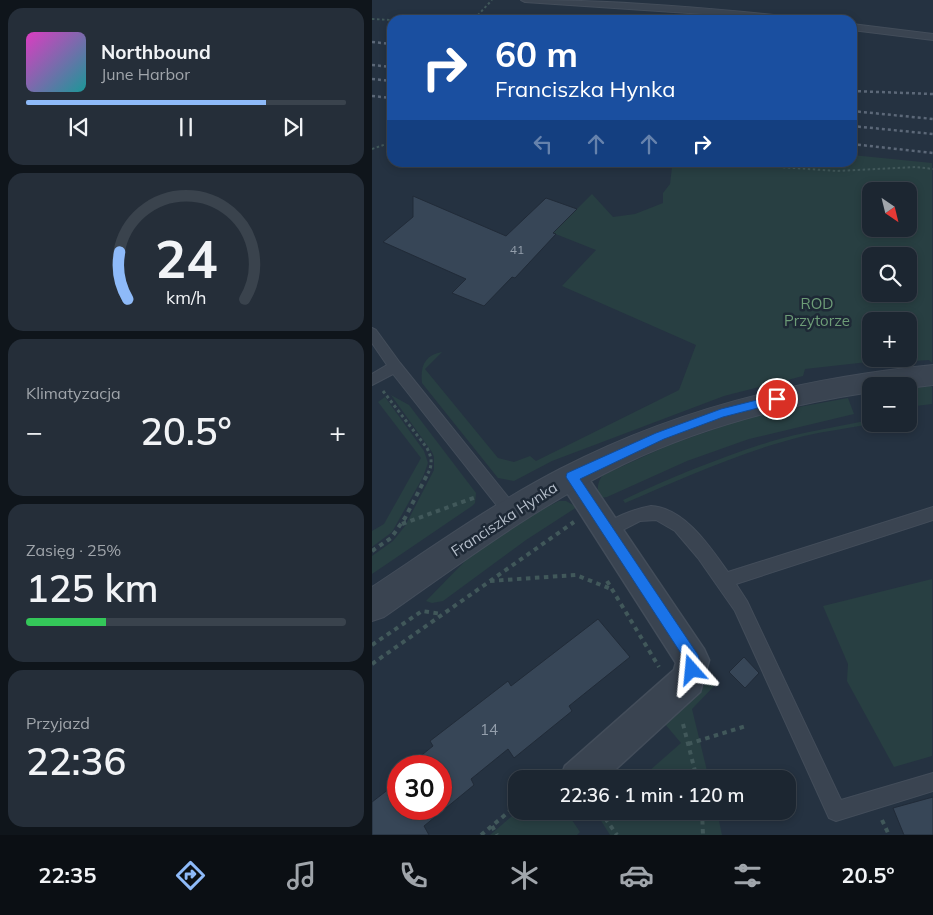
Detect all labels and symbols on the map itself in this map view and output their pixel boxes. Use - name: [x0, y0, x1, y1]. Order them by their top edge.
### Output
- north arrow: [862, 182, 917, 238]
- house number: 41: [510, 242, 524, 257]
- park label: ROD Przytorze: [784, 294, 850, 330]
- pin: [756, 378, 798, 420]
- street label: Franciszka Hynka: [447, 478, 561, 560]
- position arrow: [665, 643, 717, 695]
- house number: 14: [480, 720, 498, 739]
- speed limit sign: 30: [387, 755, 452, 820]

